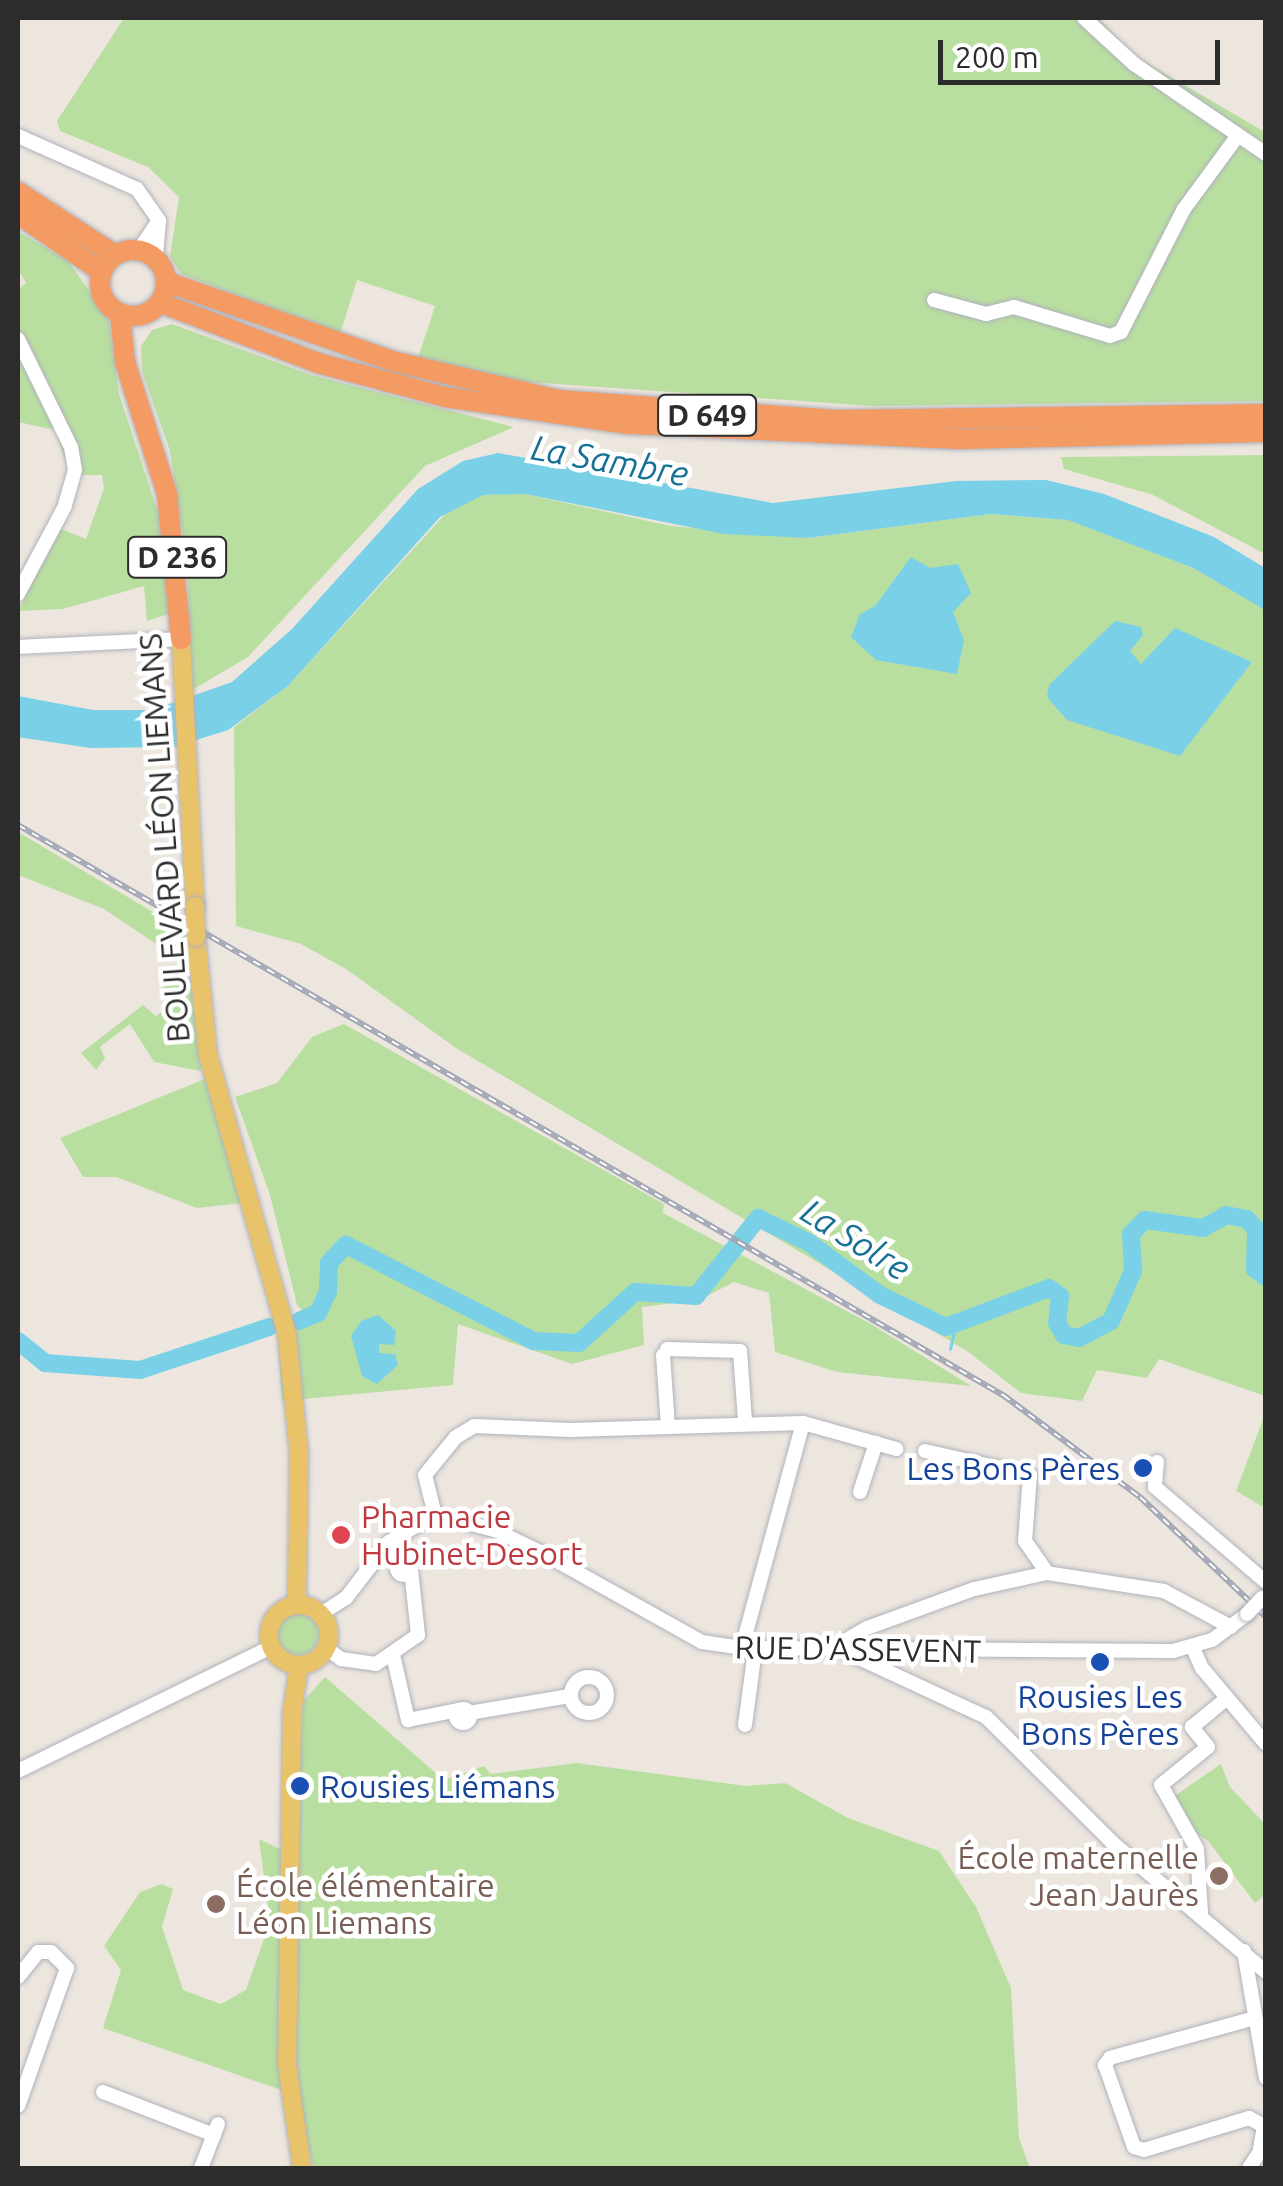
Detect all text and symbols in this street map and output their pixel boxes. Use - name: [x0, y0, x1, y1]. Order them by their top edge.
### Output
- scale bar: [943, 20, 1226, 82]
- text: 200 m: [955, 40, 1039, 74]
- road number: D 649: [657, 390, 757, 440]
- water label: La Sambre: [528, 426, 692, 494]
- road number: D 236: [127, 532, 227, 582]
- street label: BOULEVARD LÉON LIEMANS: [131, 632, 197, 1044]
- water label: La Solre: [794, 1189, 918, 1289]
- place label: Les Bons Pères: [906, 1449, 1120, 1487]
- marker: Les Bons Pères: [1130, 1455, 1156, 1481]
- place label: Pharmacie Hubinet-Desort: [361, 1498, 583, 1573]
- marker: Pharmacie Hubinet-Desort: [330, 1524, 352, 1546]
- street label: RUE D'ASSEVENT: [734, 1628, 982, 1670]
- marker: Rousies Les Bons Pères: [1089, 1651, 1111, 1673]
- place label: Rousies Les Bons Pères: [1017, 1678, 1183, 1753]
- place label: Rousies Liémans: [320, 1767, 555, 1805]
- marker: Rousies Liémans: [289, 1775, 311, 1797]
- place label: École maternelle Jean Jaurès: [957, 1839, 1199, 1914]
- marker: École maternelle Jean Jaurès: [1208, 1865, 1230, 1887]
- place label: École élémentaire Léon Liemans: [236, 1867, 495, 1942]
- marker: École élémentaire Léon Liemans: [205, 1893, 227, 1915]

